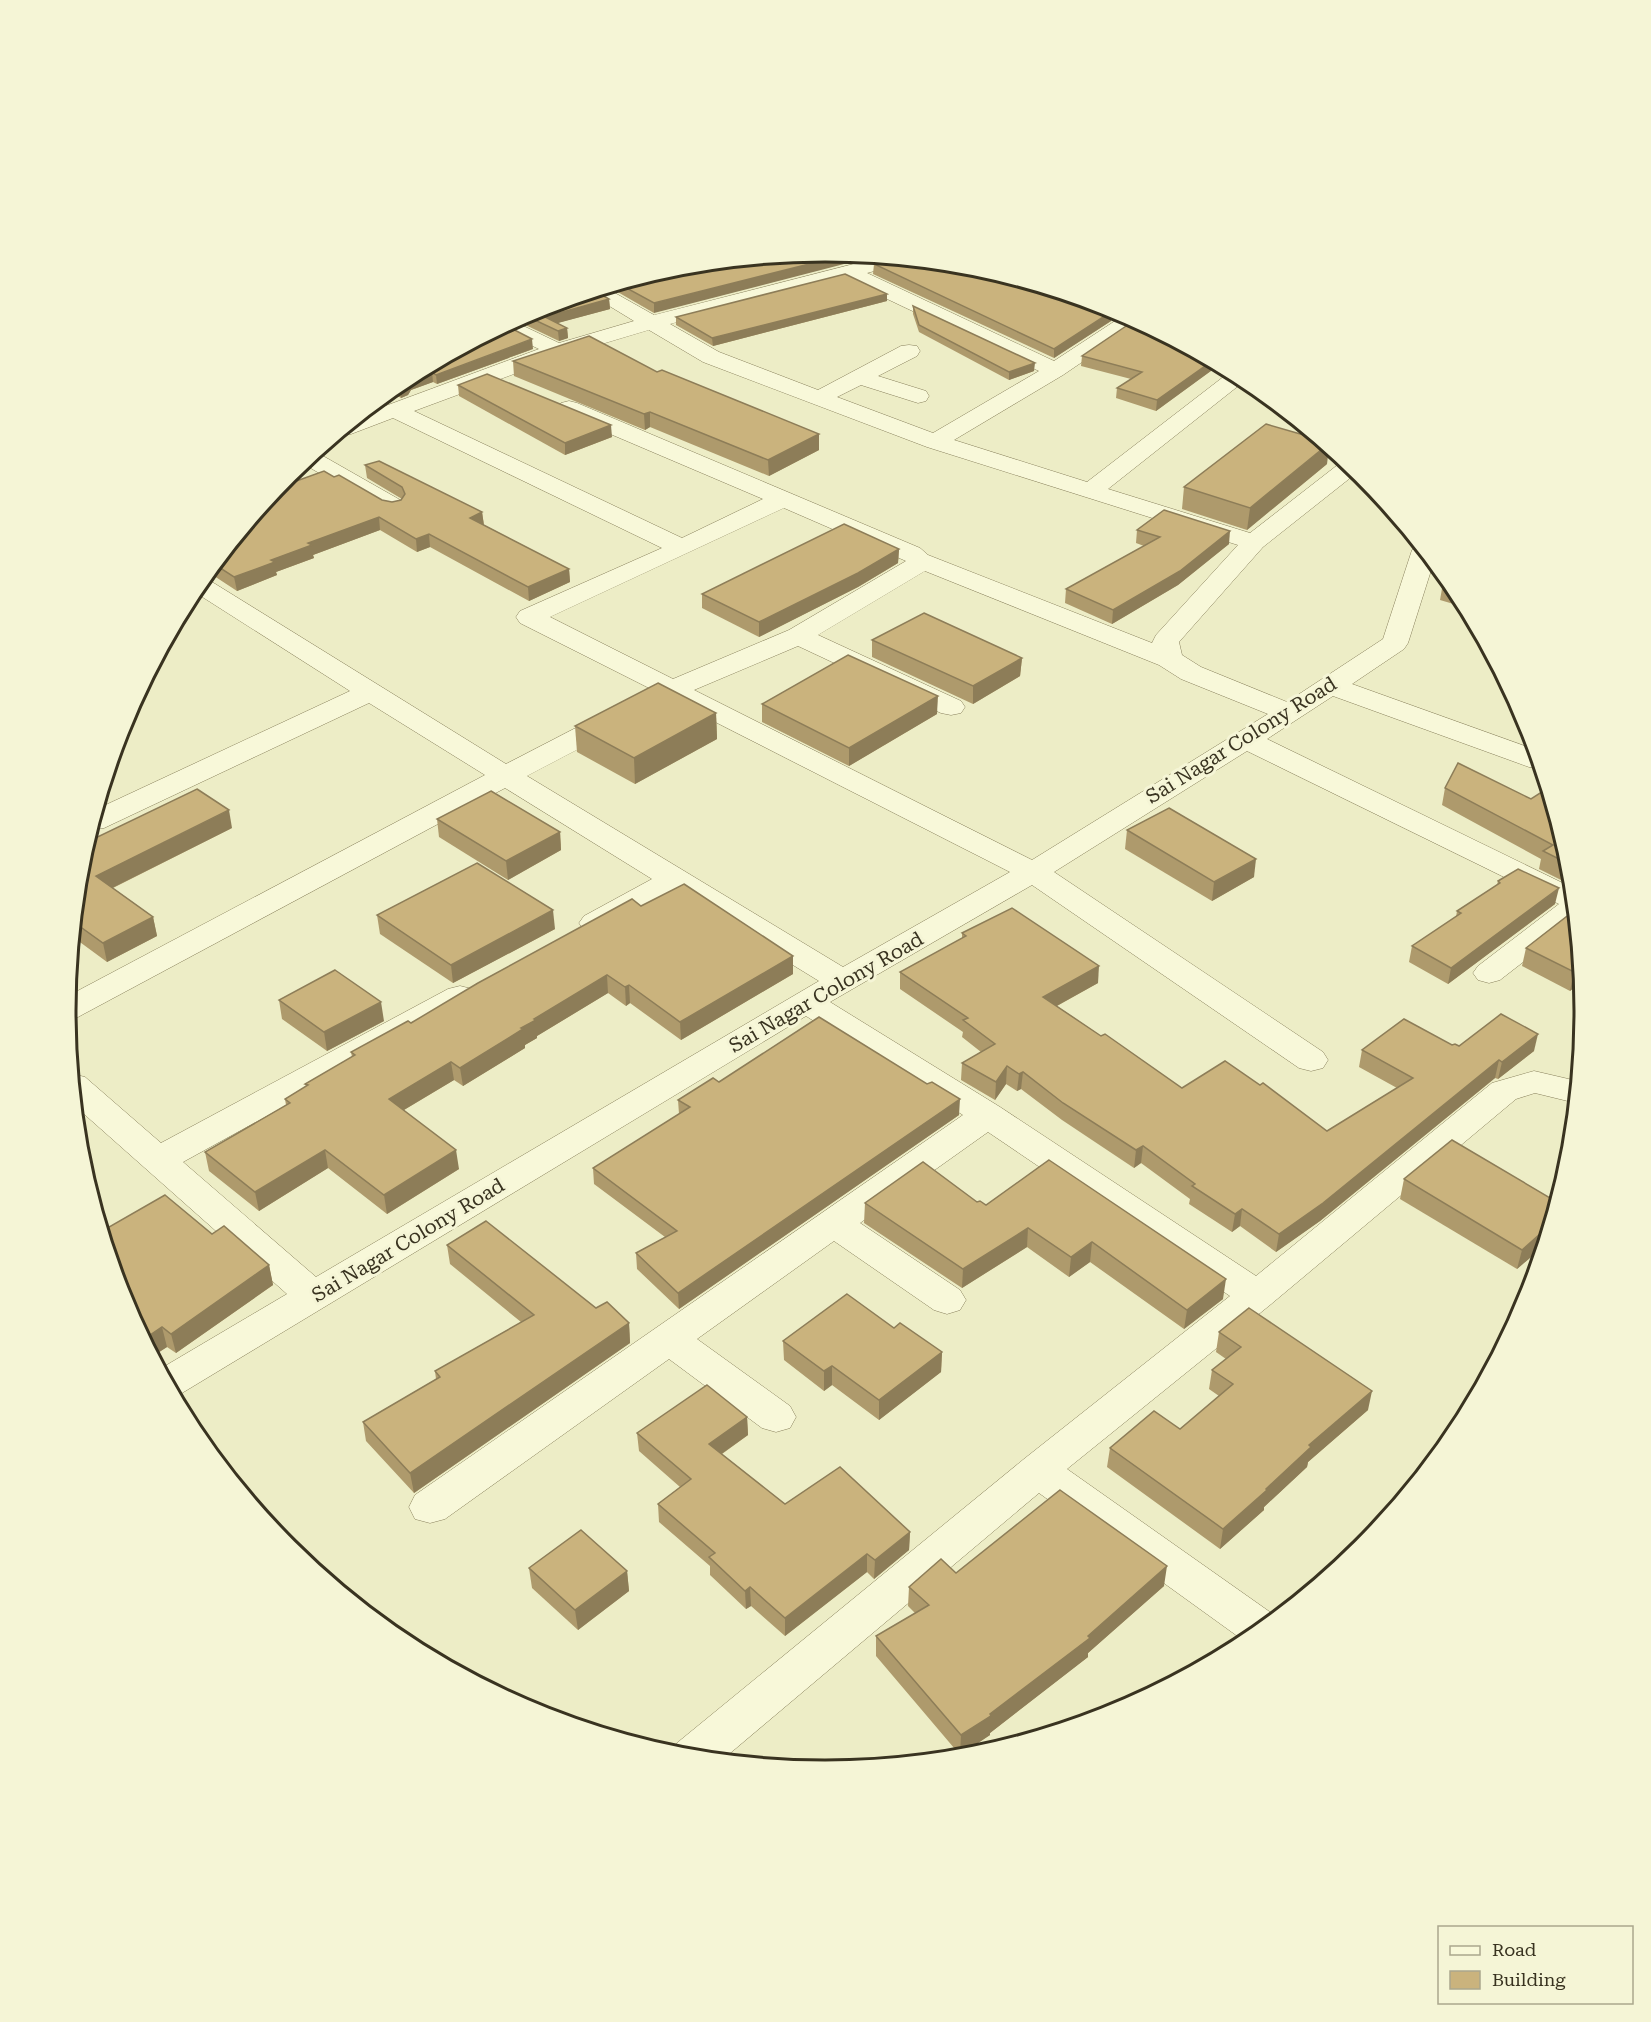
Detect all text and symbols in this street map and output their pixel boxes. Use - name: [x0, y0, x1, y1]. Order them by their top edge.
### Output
- street label: Sai Nagar Colony Road: [1141, 671, 1341, 809]
- street label: Sai Nagar Colony Road: [725, 926, 928, 1058]
- street label: Sai Nagar Colony Road: [307, 1173, 509, 1307]
- legend: [1438, 1926, 1633, 2004]
- text: Road: [1492, 1939, 1537, 1960]
- text: Building: [1492, 1969, 1566, 1990]

